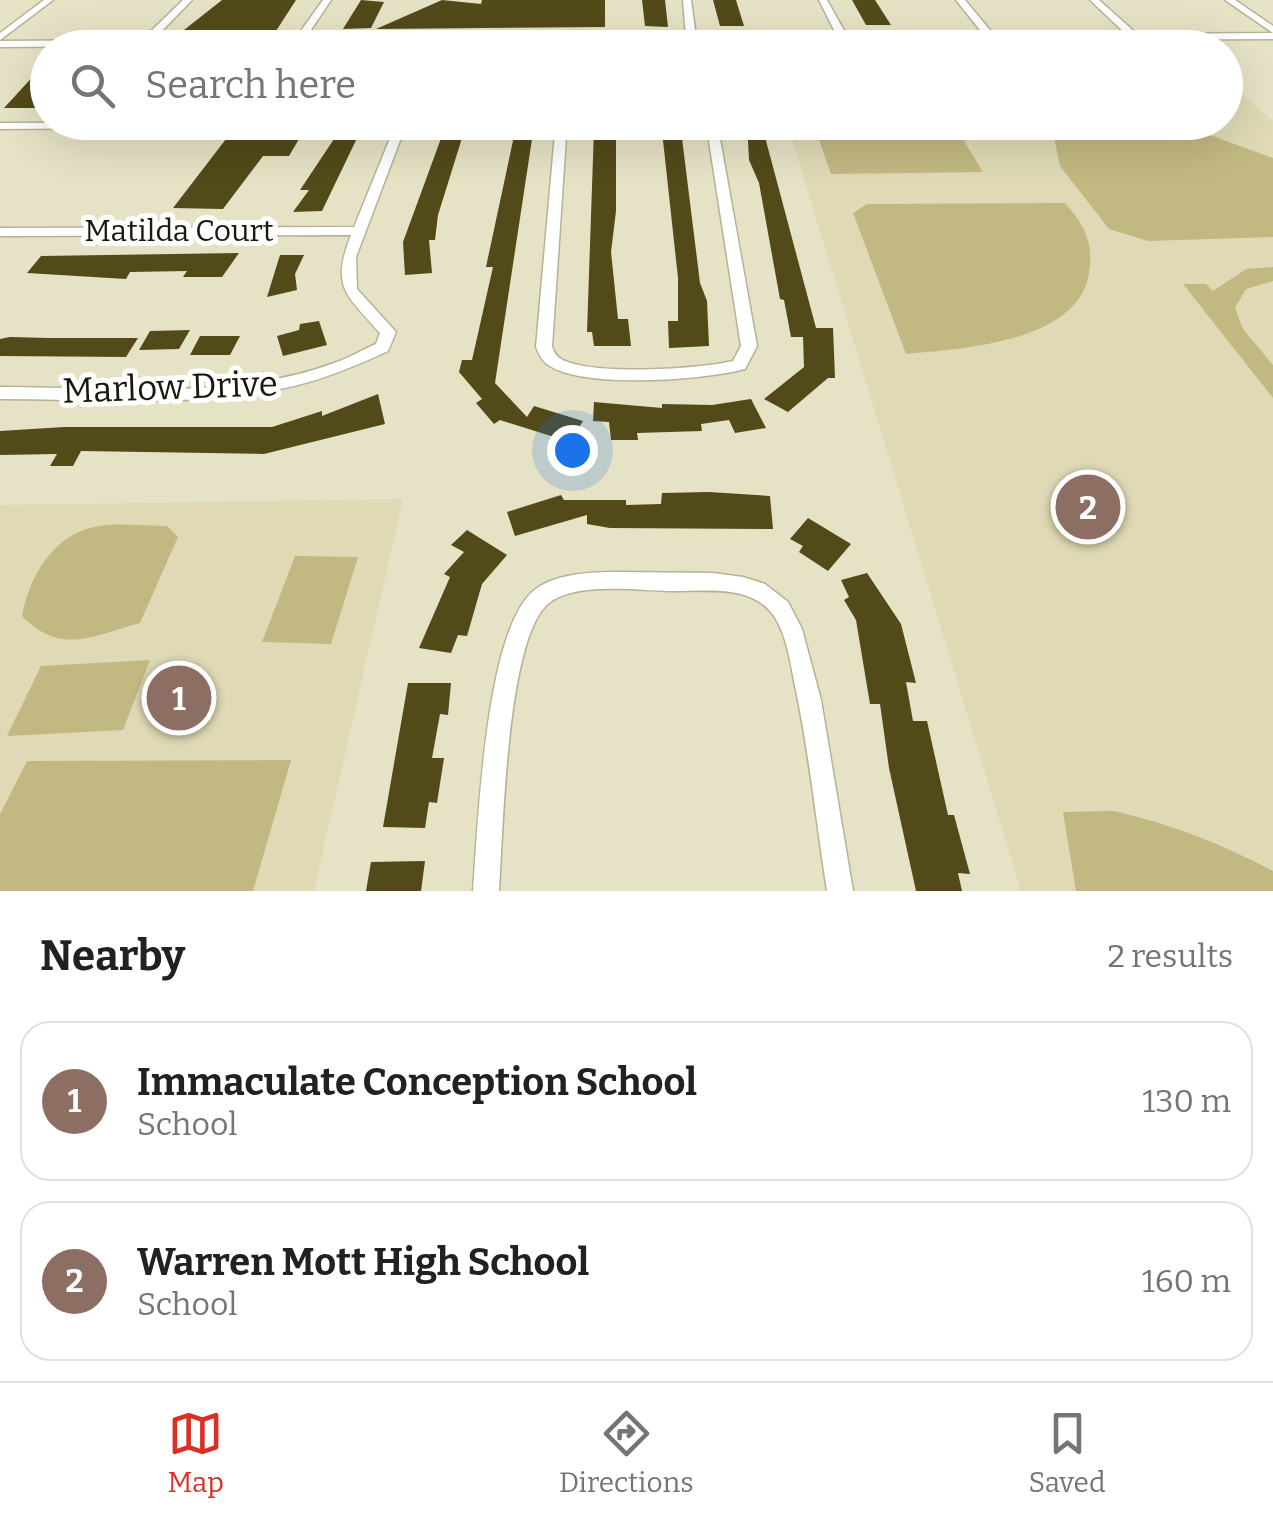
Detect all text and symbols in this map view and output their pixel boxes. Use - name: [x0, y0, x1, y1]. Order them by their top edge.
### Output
- search box: [30, 30, 1243, 140]
- icon: search: [65, 58, 120, 113]
- text: Search here: [145, 62, 356, 108]
- street label: Matilda Court: [84, 213, 274, 249]
- street label: Marlow Drive: [62, 362, 278, 412]
- your location: [547, 425, 598, 476]
- pin: 2: [1056, 470, 1120, 544]
- pin: 1: [146, 660, 212, 736]
- text: Nearby: [40, 931, 185, 981]
- text: 2 results: [1107, 937, 1233, 975]
- text: Immaculate Conception School: [137, 1059, 697, 1105]
- text: 1: [68, 1082, 81, 1120]
- text: 130 m: [1142, 1082, 1231, 1120]
- text: School: [137, 1105, 238, 1143]
- text: Warren Mott High School: [137, 1239, 589, 1285]
- text: 2: [65, 1262, 84, 1300]
- text: 160 m: [1142, 1262, 1231, 1300]
- text: School: [137, 1285, 238, 1323]
- tab: Map: [167, 1406, 224, 1499]
- tab: Directions: [559, 1406, 694, 1499]
- tab: Saved: [1029, 1406, 1106, 1499]

